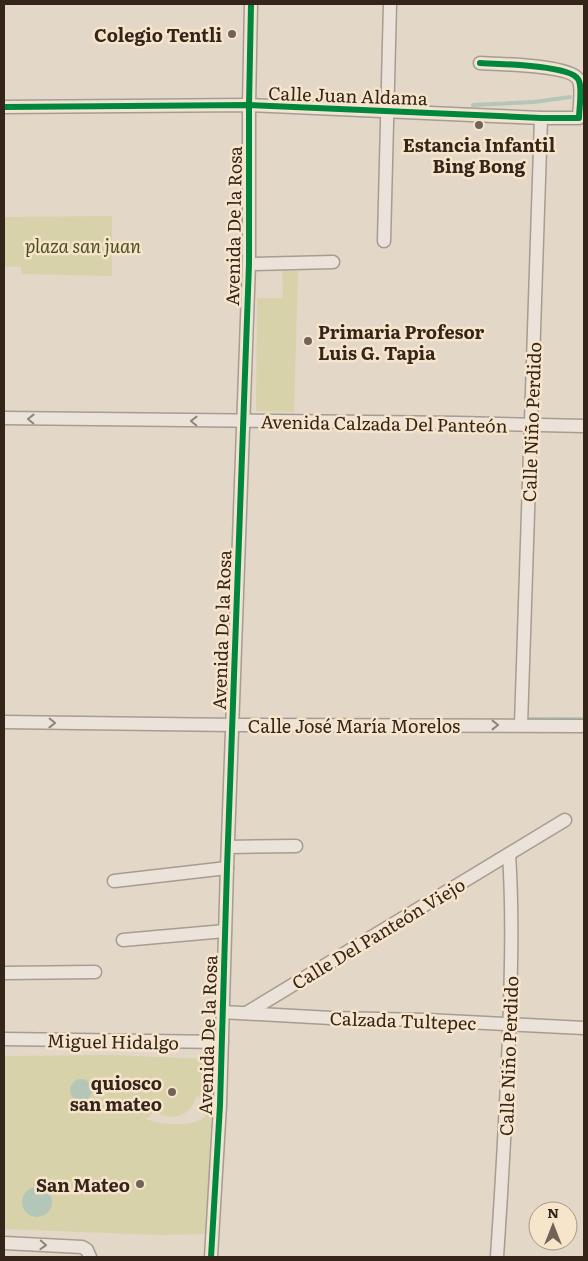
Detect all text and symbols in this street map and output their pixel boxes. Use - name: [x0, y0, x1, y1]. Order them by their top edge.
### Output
- place label: Colegio Tentli: [94, 21, 222, 48]
- marker: Colegio Tentli: [226, 28, 238, 40]
- street label: Calle Juan Aldama: [268, 79, 429, 111]
- marker: Estancia Infantil Bing Bong: [473, 119, 485, 131]
- place label: Estancia Infantil Bing Bong: [403, 131, 556, 179]
- street label: Avenida De la Rosa: [218, 146, 248, 306]
- park label: plaza san juan: [25, 232, 141, 259]
- place label: Primaria Profesor Luis G. Tapia: [318, 318, 485, 366]
- marker: Primaria Profesor Luis G. Tapia: [302, 335, 314, 347]
- street label: Calle Niño Perdido: [515, 342, 547, 502]
- street label: Avenida Calzada Del Panteón: [260, 407, 508, 439]
- one-way arrow: [27, 414, 35, 424]
- one-way arrow: [189, 416, 197, 426]
- street label: Avenida De la Rosa: [205, 549, 237, 710]
- street label: Calle José María Morelos: [248, 712, 460, 739]
- one-way arrow: [49, 718, 57, 728]
- one-way arrow: [492, 720, 499, 730]
- street label: Calle Del Panteón Viejo: [286, 870, 470, 996]
- street label: Avenida De la Rosa: [191, 954, 223, 1115]
- street label: Calle Niño Perdido: [492, 976, 524, 1136]
- street label: Calzada Tultepec: [329, 1004, 477, 1036]
- street label: Miguel Hidalgo: [47, 1026, 179, 1056]
- place label: quiosco san mateo: [70, 1069, 162, 1117]
- marker: quiosco san mateo: [166, 1086, 178, 1098]
- place label: San Mateo: [36, 1171, 130, 1198]
- marker: San Mateo: [134, 1178, 146, 1190]
- north arrow: [528, 1201, 578, 1251]
- text: N: [547, 1202, 559, 1222]
- one-way arrow: [39, 1239, 47, 1250]

